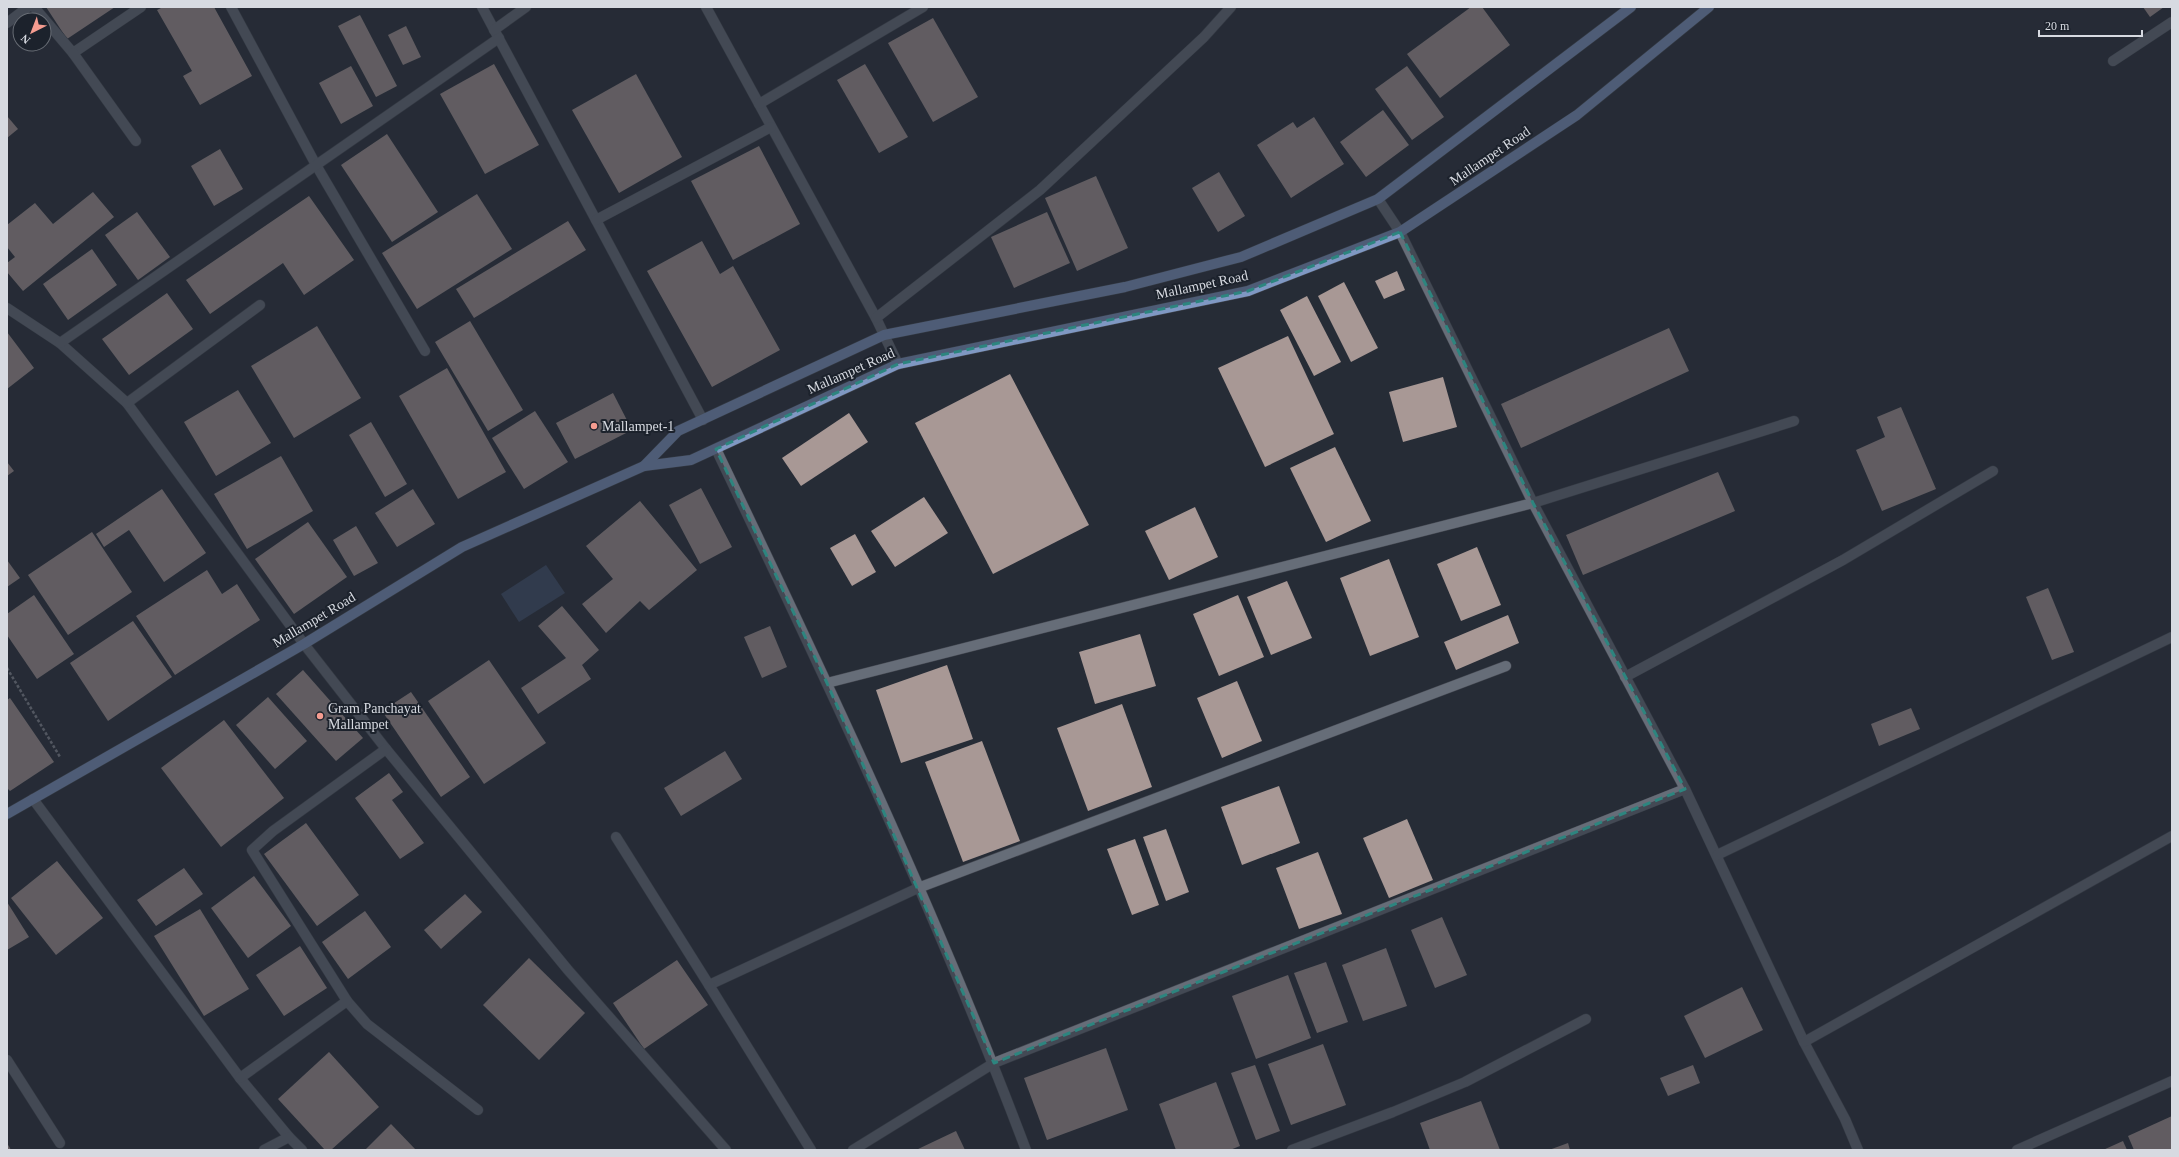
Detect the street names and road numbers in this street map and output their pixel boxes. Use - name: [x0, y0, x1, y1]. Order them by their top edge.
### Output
- street label: Mallampet Road: [1447, 124, 1533, 188]
- street label: Mallampet Road: [1155, 268, 1249, 302]
- street label: Mallampet Road: [805, 345, 897, 397]
- street label: Mallampet Road: [270, 589, 358, 651]

